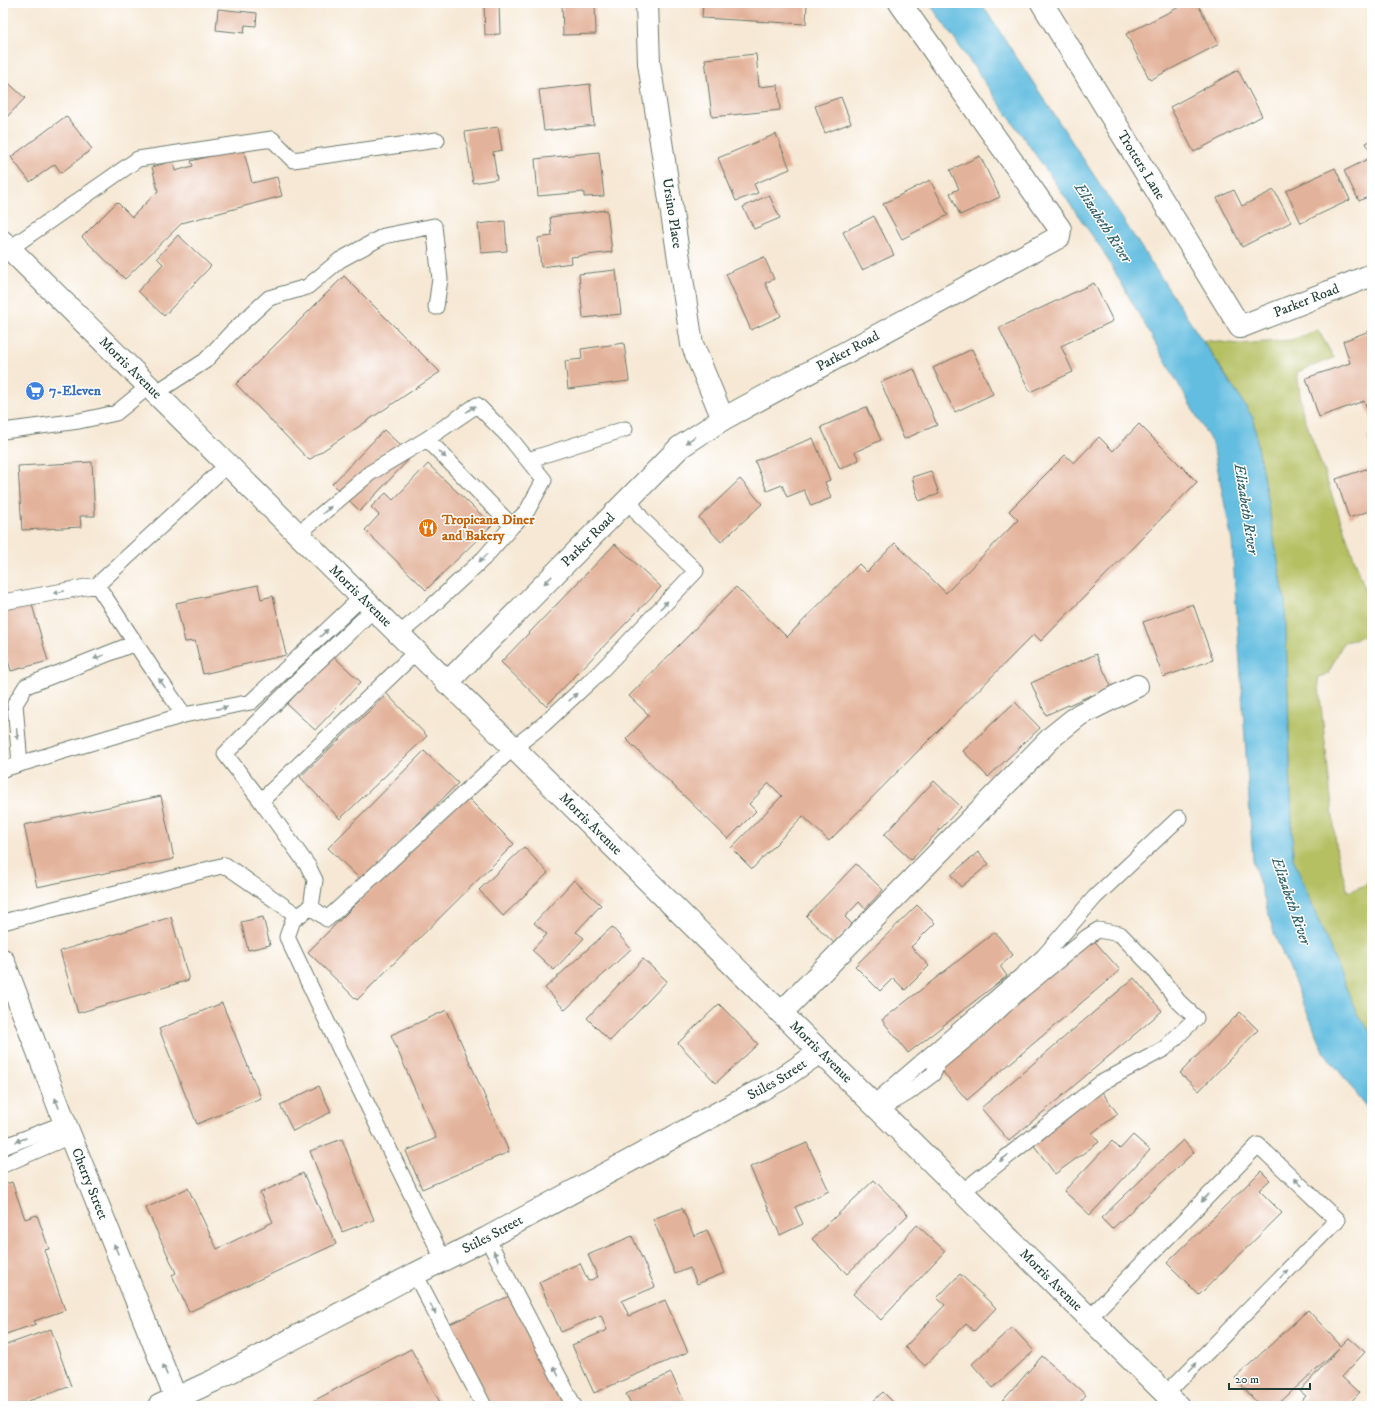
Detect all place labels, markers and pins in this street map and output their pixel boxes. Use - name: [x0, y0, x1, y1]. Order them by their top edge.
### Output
- supermarket icon: 7-Eleven: [24, 380, 46, 402]
- place label: 7-Eleven: [49, 382, 102, 400]
- place label: Tropicana Diner and Bakery: [441, 511, 535, 545]
- restaurant icon: Tropicana Diner and Bakery: [417, 517, 439, 539]

